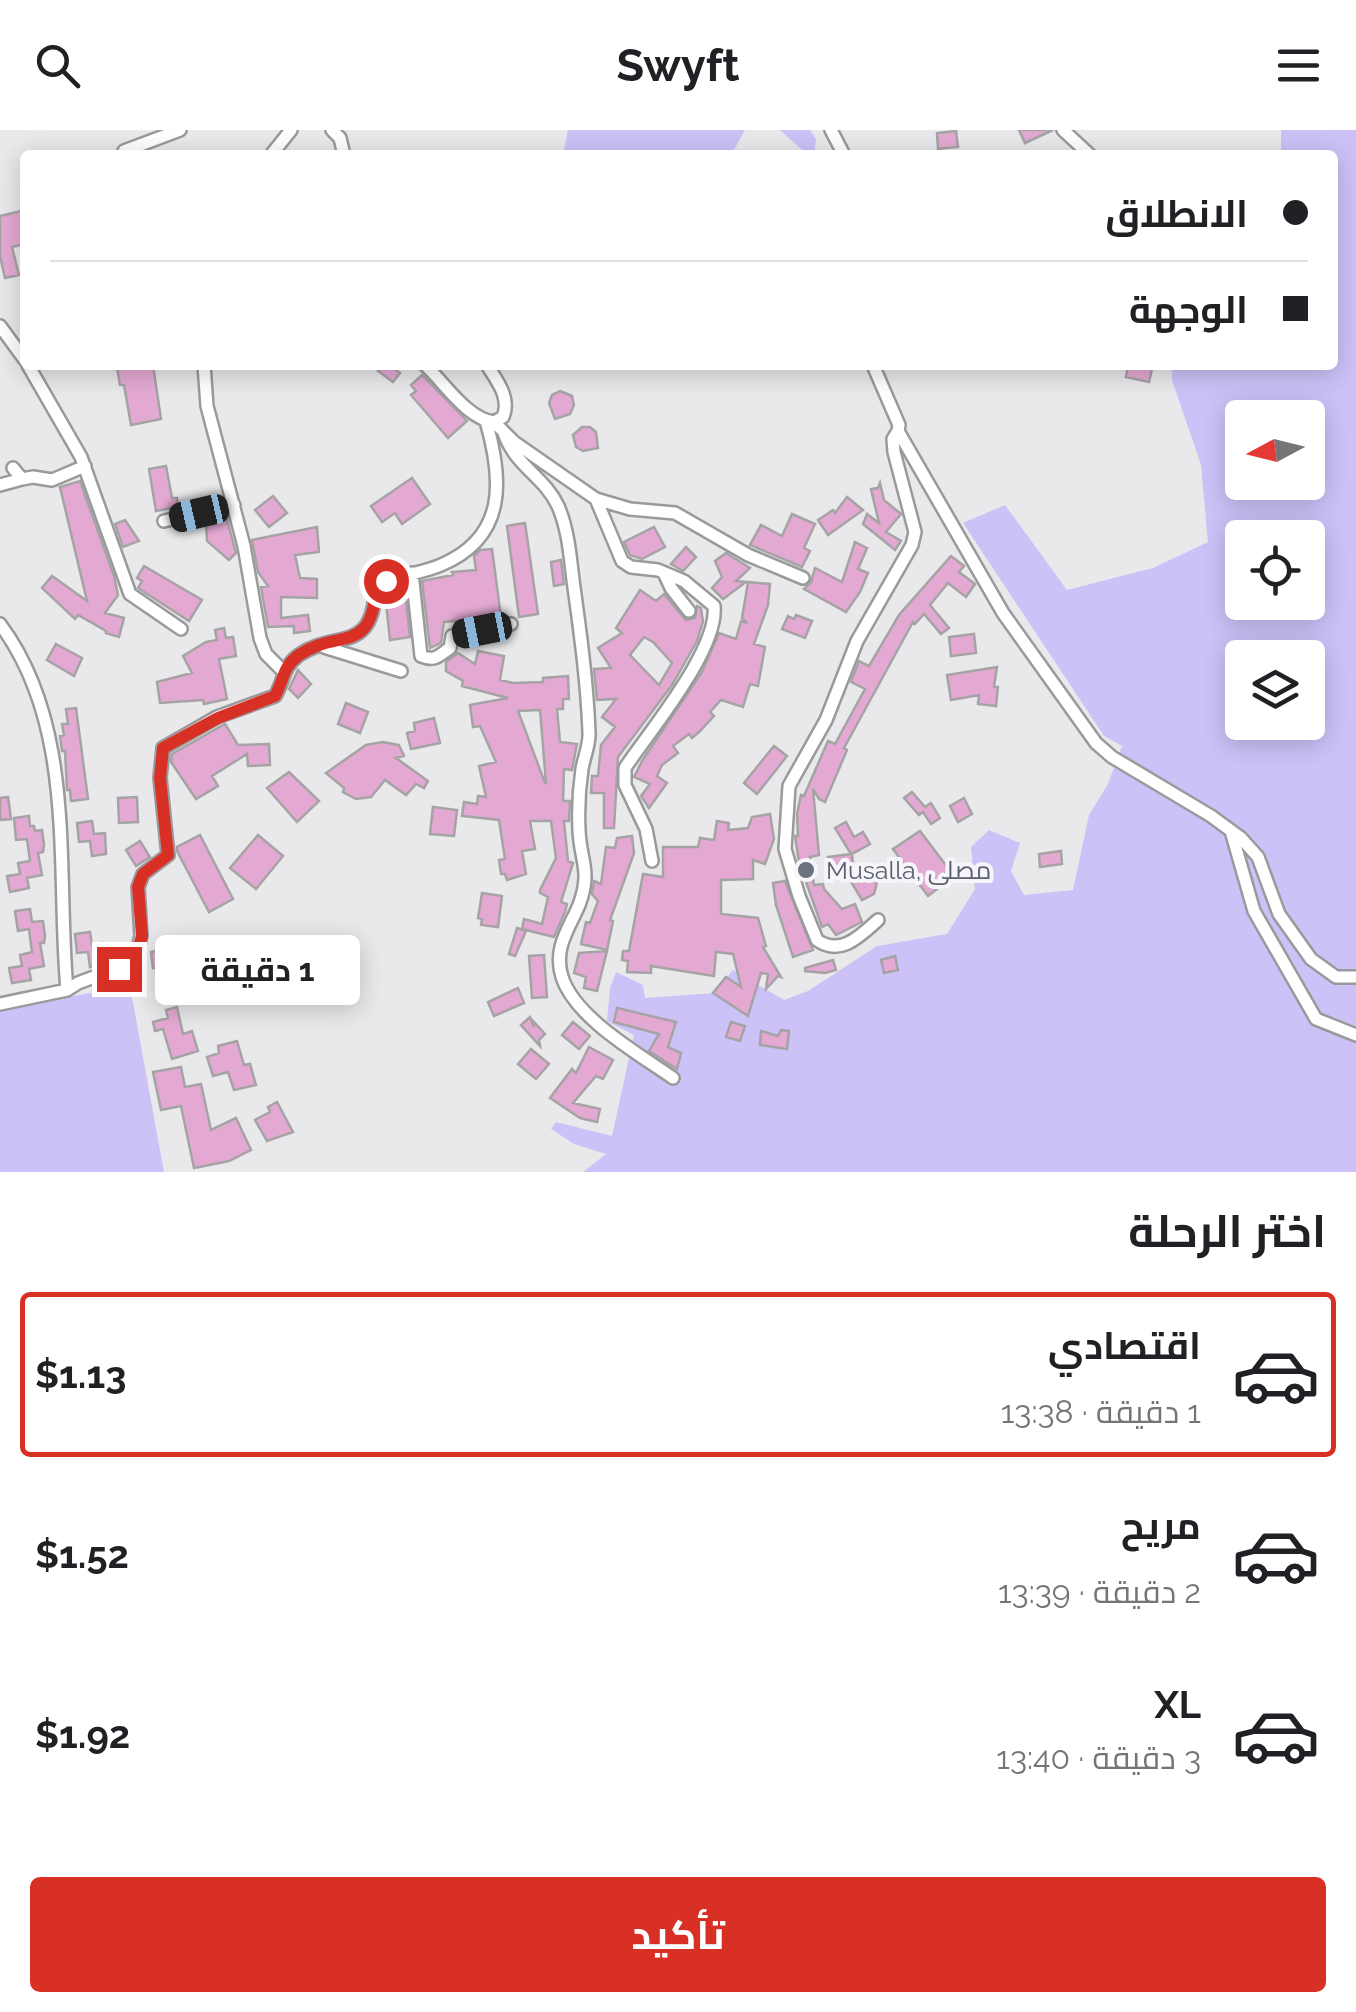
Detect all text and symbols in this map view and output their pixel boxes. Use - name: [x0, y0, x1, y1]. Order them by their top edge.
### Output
- icon: search: [30, 38, 85, 93]
- icon: menu: [1271, 38, 1326, 93]
- text: Swyft: [616, 39, 740, 92]
- text: الانطلاق: [1105, 191, 1248, 236]
- text: الوجهة: [1129, 287, 1248, 332]
- north arrow: [1225, 400, 1325, 500]
- map controls: [1225, 400, 1325, 740]
- car: [166, 492, 232, 534]
- button: locate: [1225, 520, 1325, 620]
- route start: [364, 559, 409, 604]
- car: [450, 610, 514, 650]
- button: layers: [1225, 640, 1325, 740]
- place label: Musalla, مصلى: [826, 855, 991, 885]
- marker: Musalla, مصلى: [795, 859, 817, 881]
- callout: 1 دقيقة: [154, 934, 359, 1004]
- route end: [97, 947, 142, 992]
- text: 1 دقيقة: [201, 951, 314, 988]
- text: اختر الرحلة: [1128, 1205, 1326, 1258]
- text: اقتصادي: [1048, 1323, 1201, 1368]
- icon: car: [1231, 1330, 1321, 1420]
- text: $1.13: [35, 1352, 126, 1397]
- text: 1 دقيقة · 13:38: [1001, 1393, 1201, 1430]
- text: مريح: [1121, 1503, 1201, 1548]
- icon: car: [1231, 1510, 1321, 1600]
- text: $1.52: [35, 1532, 129, 1577]
- text: 2 دقيقة · 13:39: [998, 1573, 1201, 1610]
- text: XL: [1154, 1682, 1201, 1727]
- icon: car: [1231, 1690, 1321, 1780]
- text: $1.92: [35, 1712, 130, 1757]
- text: 3 دقيقة · 13:40: [996, 1739, 1201, 1776]
- button: تأكيد: [30, 1877, 1326, 1992]

